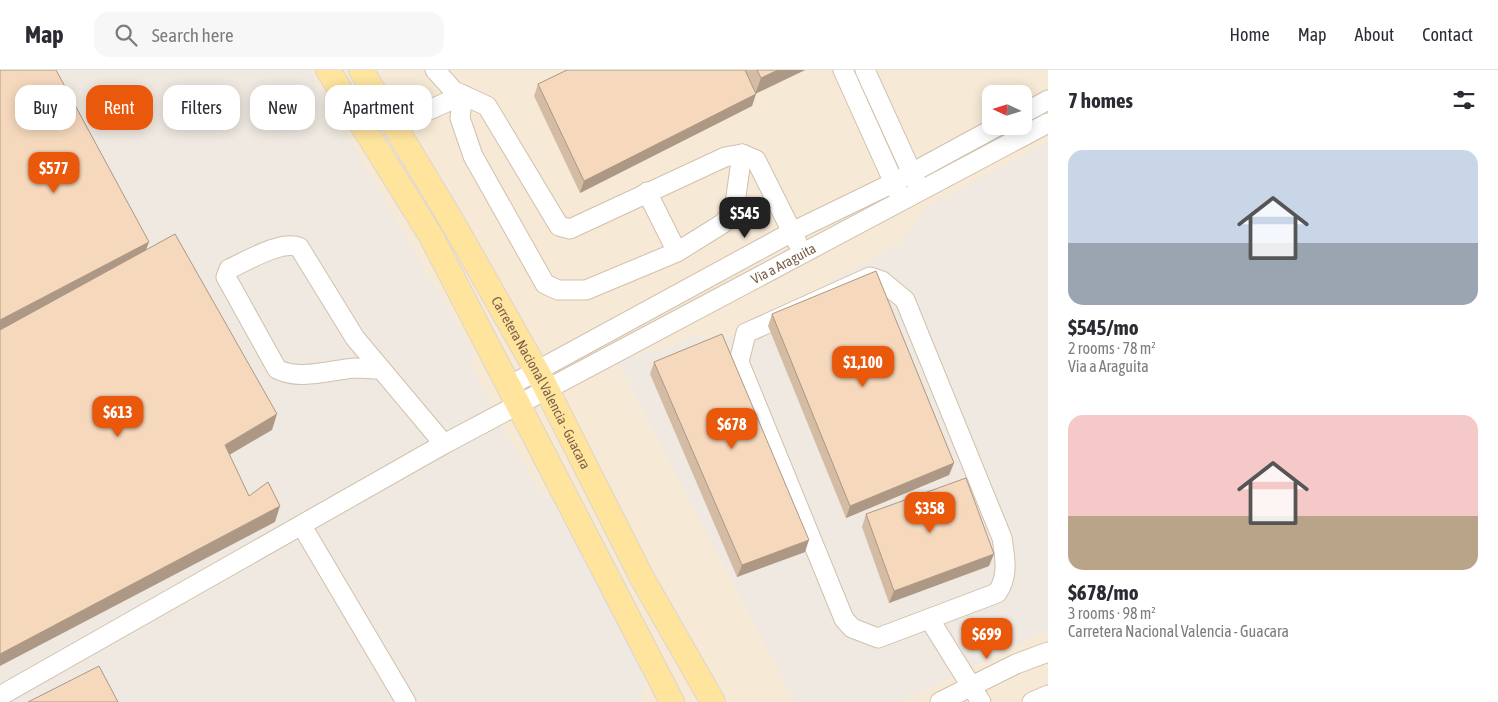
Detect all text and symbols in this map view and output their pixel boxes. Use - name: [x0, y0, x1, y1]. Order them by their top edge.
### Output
- search box: [94, 12, 444, 57]
- text: Map: [25, 21, 64, 48]
- icon: search: [112, 21, 140, 49]
- text: Search here: [152, 24, 234, 46]
- text: Home: [1230, 24, 1270, 45]
- text: Map: [1298, 24, 1327, 45]
- text: About: [1355, 24, 1394, 45]
- text: Contact: [1422, 24, 1473, 45]
- chip: Buy: [15, 85, 76, 130]
- chip: Rent: [86, 85, 153, 130]
- chip: Filters: [163, 85, 240, 130]
- chip: New: [250, 85, 315, 130]
- chip: Apartment: [325, 85, 432, 130]
- north arrow: [982, 85, 1032, 135]
- map controls: [982, 85, 1032, 135]
- icon: filters: [1450, 86, 1478, 114]
- text: 7 homes: [1068, 88, 1133, 112]
- pin: $577: [24, 152, 84, 194]
- text: $577: [39, 159, 69, 177]
- icon: home: [1228, 183, 1318, 273]
- pin: $545: [715, 196, 775, 239]
- text: $545: [730, 204, 760, 222]
- street label: Via a Araguita: [748, 240, 819, 287]
- street label: Carretera Nacional Valencia - Guacara: [488, 294, 594, 472]
- text: $545/mo: [1068, 315, 1139, 339]
- text: 2 rooms · 78 m²: [1068, 339, 1156, 357]
- pin: $1,100: [822, 346, 904, 388]
- text: $1,100: [843, 353, 883, 371]
- text: Via a Araguita: [1068, 357, 1149, 375]
- pin: $613: [88, 396, 148, 438]
- text: $613: [103, 403, 133, 421]
- pin: $678: [702, 408, 762, 450]
- text: $678: [717, 415, 747, 433]
- icon: home: [1228, 448, 1318, 538]
- pin: $358: [900, 492, 960, 534]
- text: $358: [915, 499, 945, 517]
- text: $678/mo: [1068, 580, 1139, 604]
- text: 3 rooms · 98 m²: [1068, 604, 1156, 622]
- pin: $699: [957, 618, 1017, 660]
- text: Carretera Nacional Valencia - Guacara: [1068, 622, 1289, 640]
- text: $699: [972, 625, 1002, 643]

